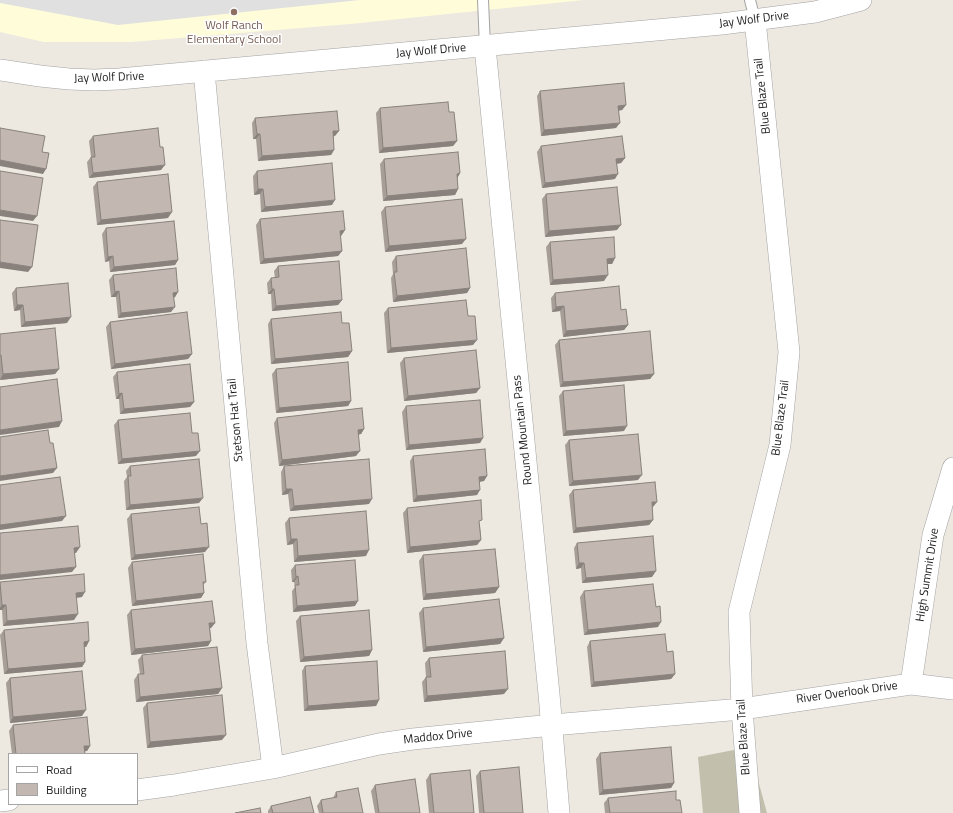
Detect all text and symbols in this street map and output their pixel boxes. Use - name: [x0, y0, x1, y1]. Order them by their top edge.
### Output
- marker: Wolf Ranch Elementary School: [229, 7, 239, 17]
- street label: Jay Wolf Drive: [718, 9, 790, 31]
- place label: Wolf Ranch Elementary School: [187, 19, 281, 47]
- street label: Jay Wolf Drive: [395, 41, 467, 61]
- street label: Blue Blaze Trail: [752, 57, 774, 135]
- street label: Jay Wolf Drive: [74, 70, 144, 86]
- street label: Round Mountain Pass: [510, 374, 536, 486]
- street label: Stetson Hat Trail: [225, 378, 247, 462]
- street label: Blue Blaze Trail: [769, 379, 793, 457]
- street label: High Summit Drive: [913, 527, 943, 623]
- street label: River Overlook Drive: [795, 679, 899, 707]
- street label: Blue Blaze Trail: [734, 698, 754, 776]
- street label: Maddox Drive: [403, 726, 473, 748]
- legend: [8, 753, 138, 805]
- text: Road: [46, 760, 72, 779]
- text: Building: [46, 780, 87, 799]

